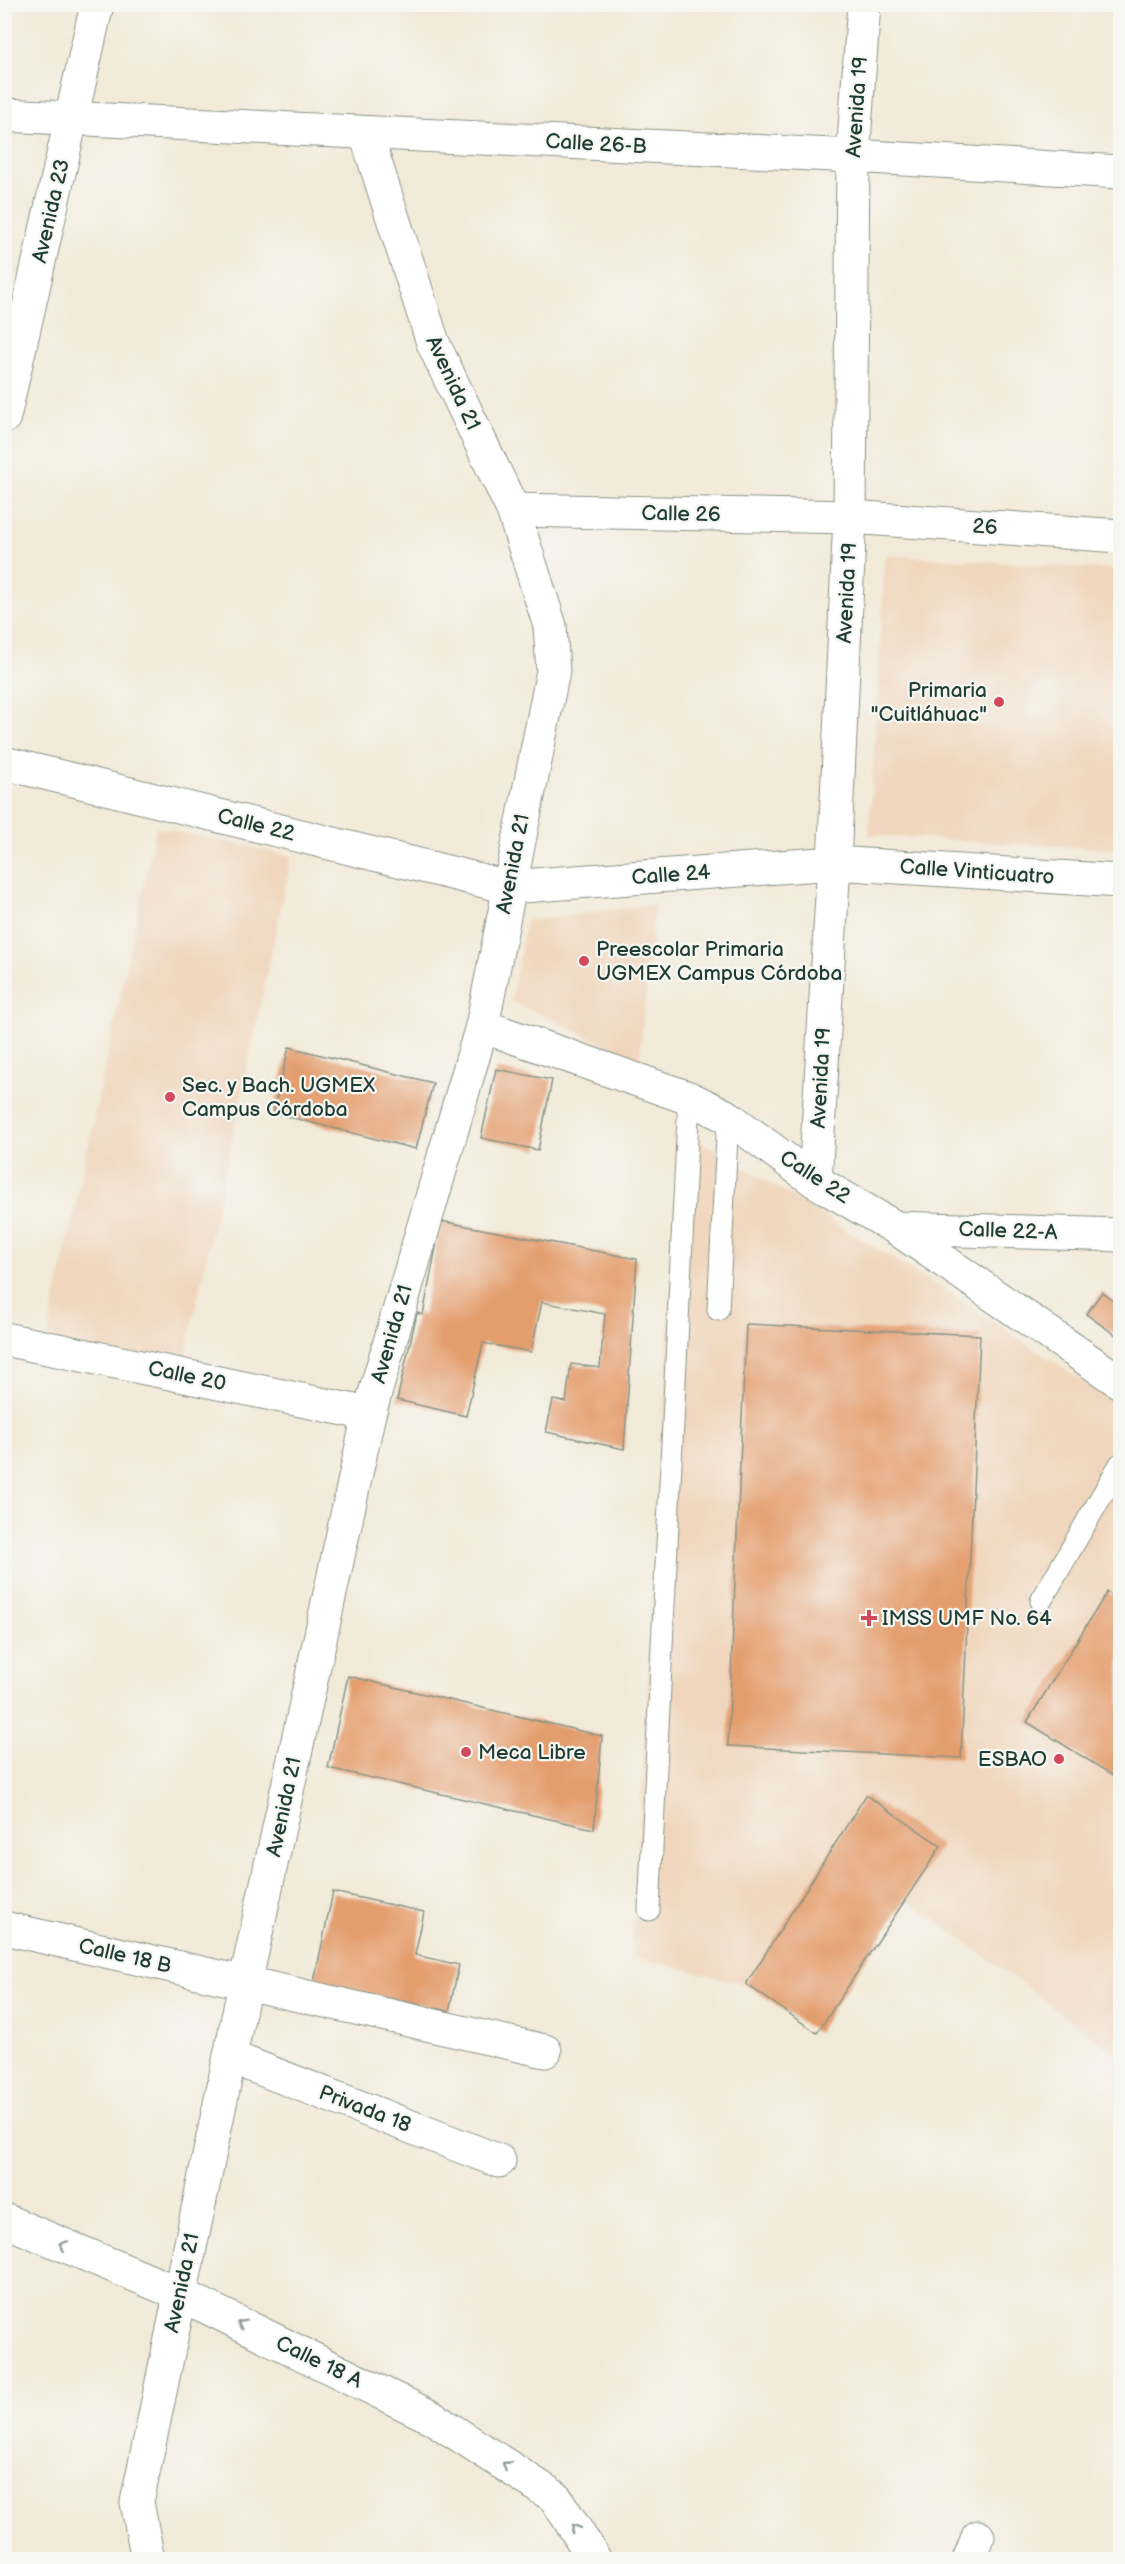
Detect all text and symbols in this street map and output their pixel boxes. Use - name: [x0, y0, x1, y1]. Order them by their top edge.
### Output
- street label: Avenida 19: [841, 56, 873, 158]
- street label: Calle 26-B: [545, 129, 647, 159]
- street label: Avenida 23: [27, 157, 75, 265]
- street label: Avenida 21: [420, 332, 486, 434]
- street label: Calle 26: [641, 501, 721, 527]
- street label: 26: [972, 514, 999, 540]
- street label: Avenida 19: [832, 542, 862, 644]
- place label: Primaria "Cuitláhuac": [871, 678, 987, 727]
- marker: Primaria "Cuitláhuac": [992, 695, 1006, 709]
- street label: Calle 22: [215, 803, 298, 847]
- street label: Avenida 21: [491, 812, 535, 916]
- street label: Calle Vinticuatro: [899, 854, 1055, 890]
- street label: Calle 24: [631, 860, 711, 890]
- place label: Preescolar Primaria UGMEX Campus Córdoba: [596, 937, 842, 986]
- marker: Preescolar Primaria UGMEX Campus Córdoba: [577, 954, 591, 968]
- street label: Avenida 19: [806, 1027, 836, 1129]
- place label: Sec. y Bach. UGMEX Campus Córdoba: [182, 1073, 375, 1122]
- marker: Sec. y Bach. UGMEX Campus Córdoba: [163, 1090, 177, 1104]
- street label: Calle 22: [775, 1145, 855, 1209]
- street label: Calle 22-A: [958, 1217, 1058, 1245]
- street label: Avenida 21: [366, 1282, 418, 1386]
- street label: Calle 20: [146, 1356, 228, 1396]
- place label: IMSS UMF No. 64: [882, 1606, 1052, 1631]
- marker: IMSS UMF No. 64: [860, 1609, 878, 1627]
- place label: Meca Libre: [478, 1740, 586, 1765]
- marker: Meca Libre: [459, 1745, 473, 1759]
- place label: ESBAO: [978, 1747, 1047, 1772]
- marker: ESBAO: [1052, 1752, 1066, 1766]
- street label: Avenida 21: [261, 1755, 307, 1859]
- street label: Calle 18 B: [76, 1933, 174, 1979]
- street label: Privada 18: [315, 2080, 415, 2138]
- street label: Avenida 21: [159, 2231, 205, 2335]
- one-way arrow: [59, 2240, 70, 2252]
- one-way arrow: [237, 2320, 248, 2332]
- street label: Calle 18 A: [272, 2330, 366, 2394]
- one-way arrow: [502, 2461, 513, 2472]
- one-way arrow: [570, 2524, 582, 2534]

